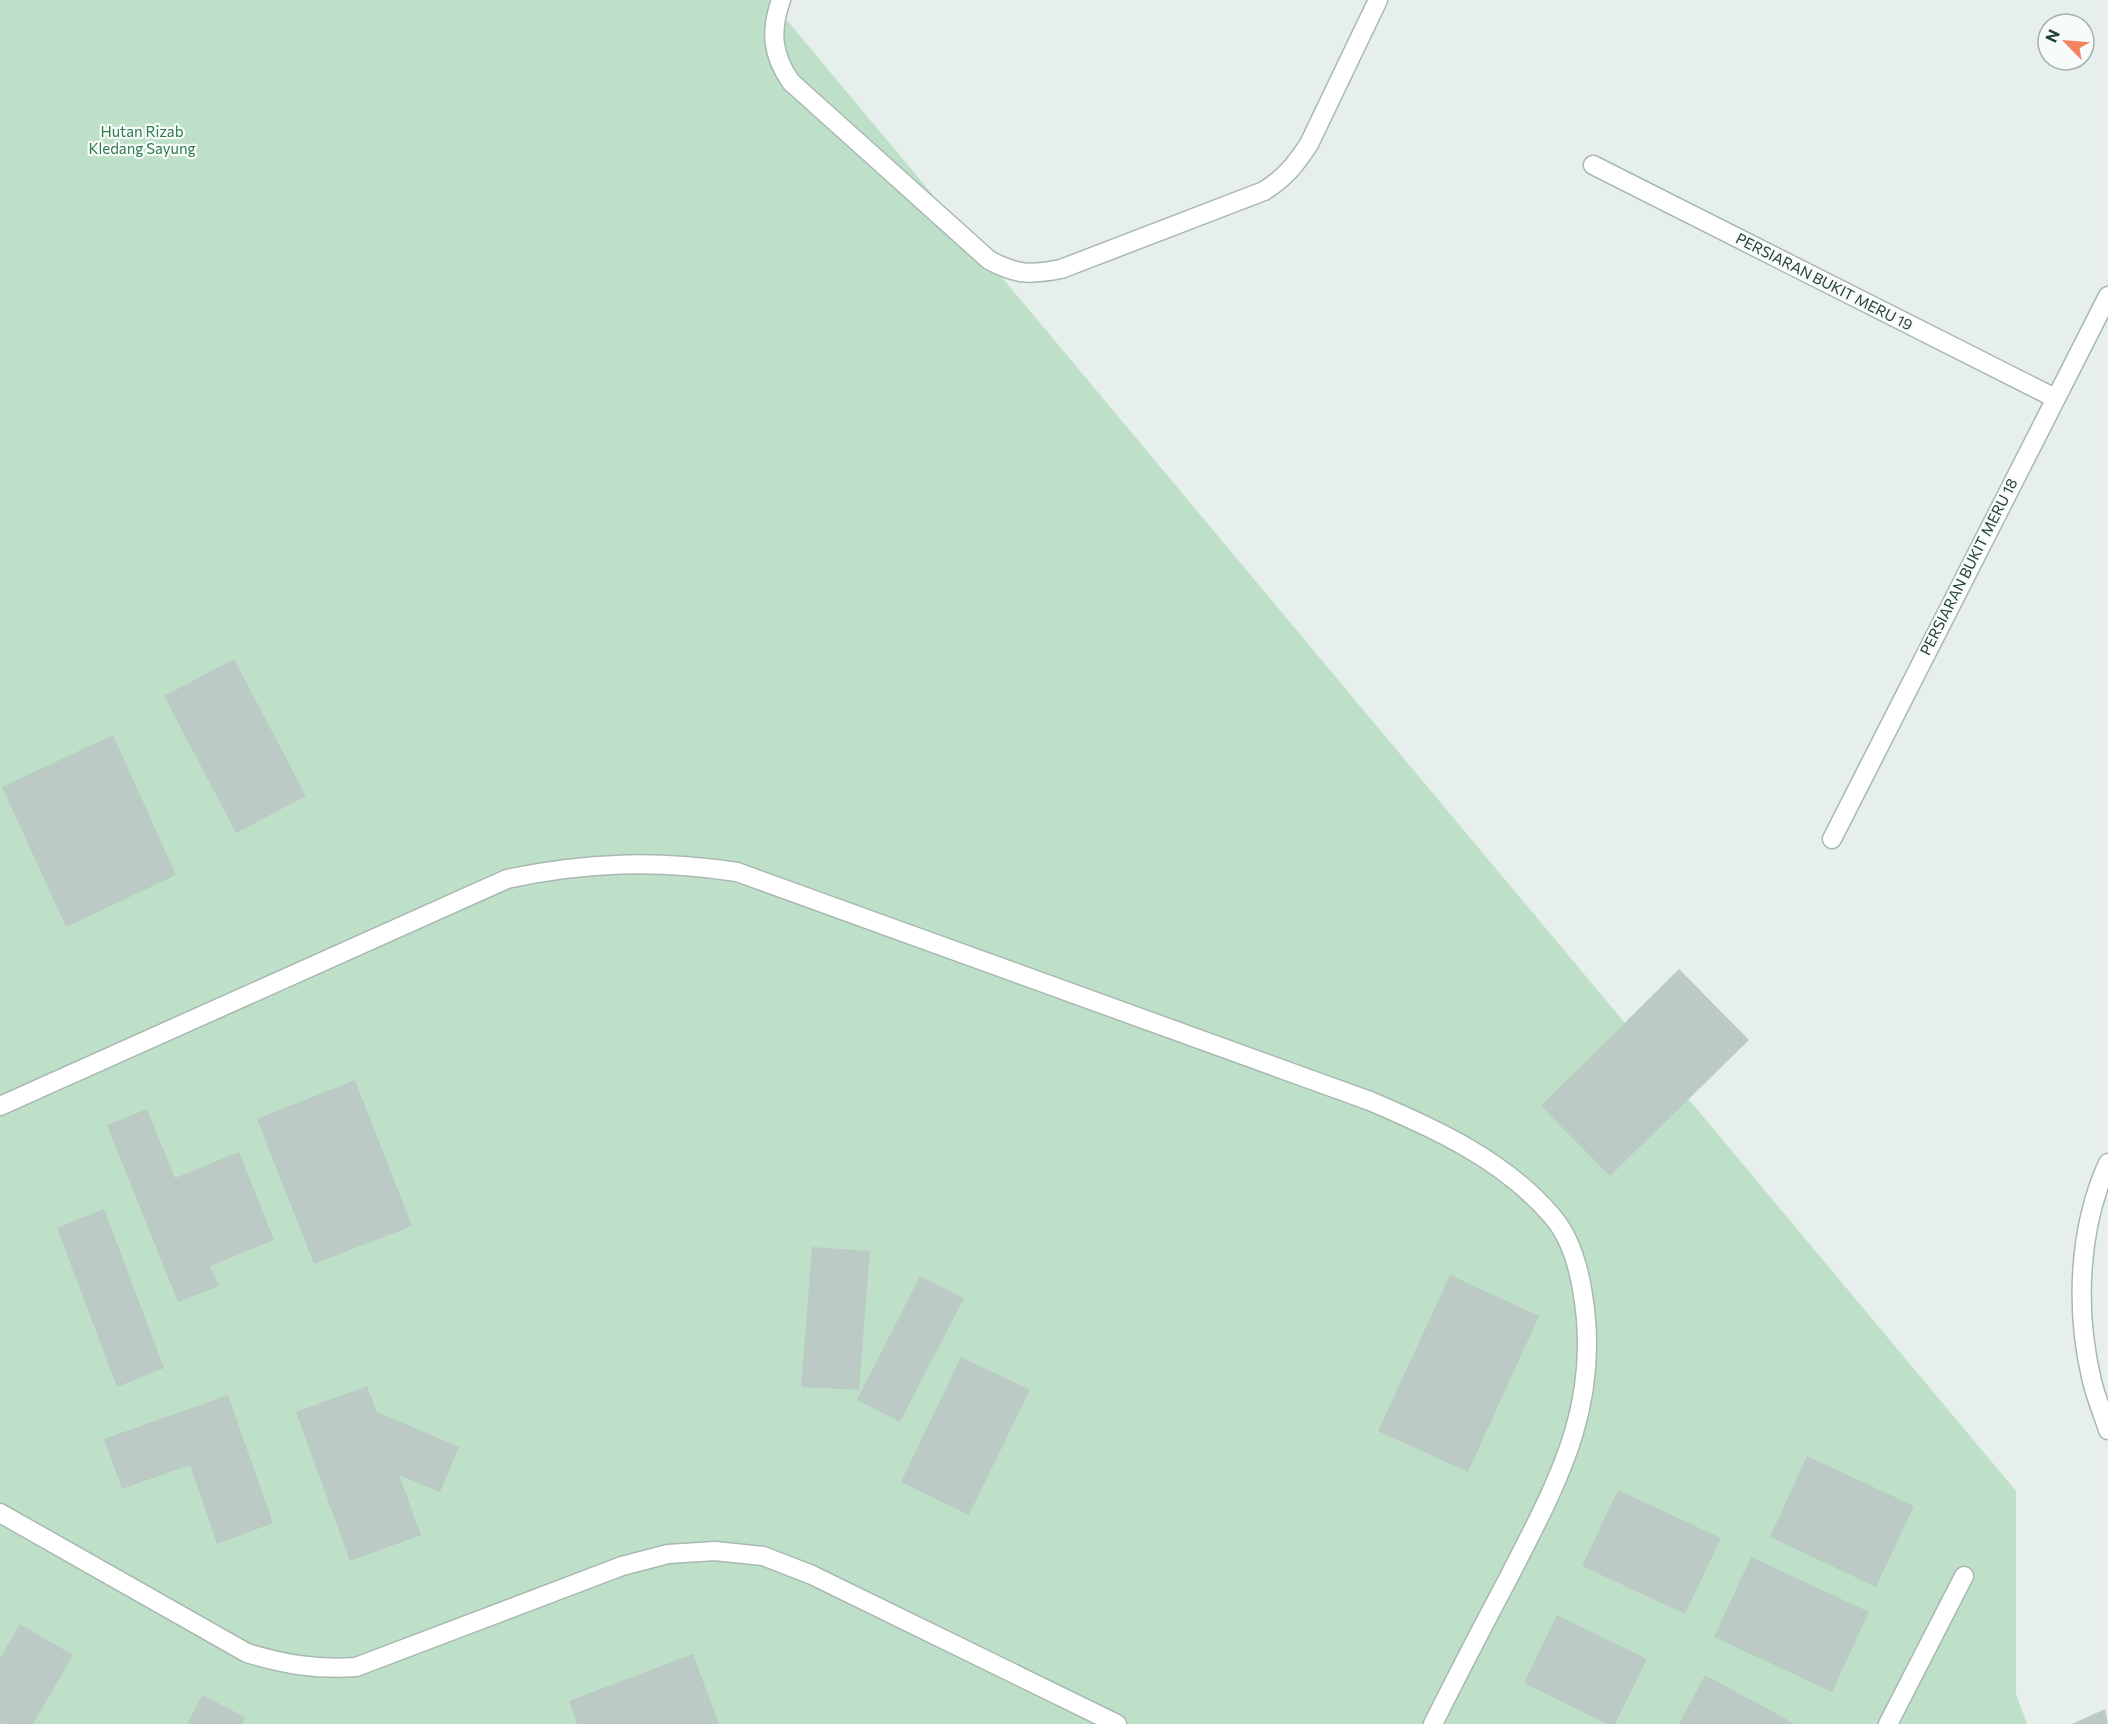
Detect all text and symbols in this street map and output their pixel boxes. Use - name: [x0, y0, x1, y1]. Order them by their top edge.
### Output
- north arrow: [2036, 12, 2096, 72]
- text: N: [2041, 26, 2063, 45]
- park label: Hutan Rizab Kledang Sayung: [88, 122, 196, 157]
- street label: PERSIARAN BUKIT MERU 19: [1733, 229, 1916, 334]
- street label: PERSIARAN BUKIT MERU 18: [1916, 475, 2021, 658]

